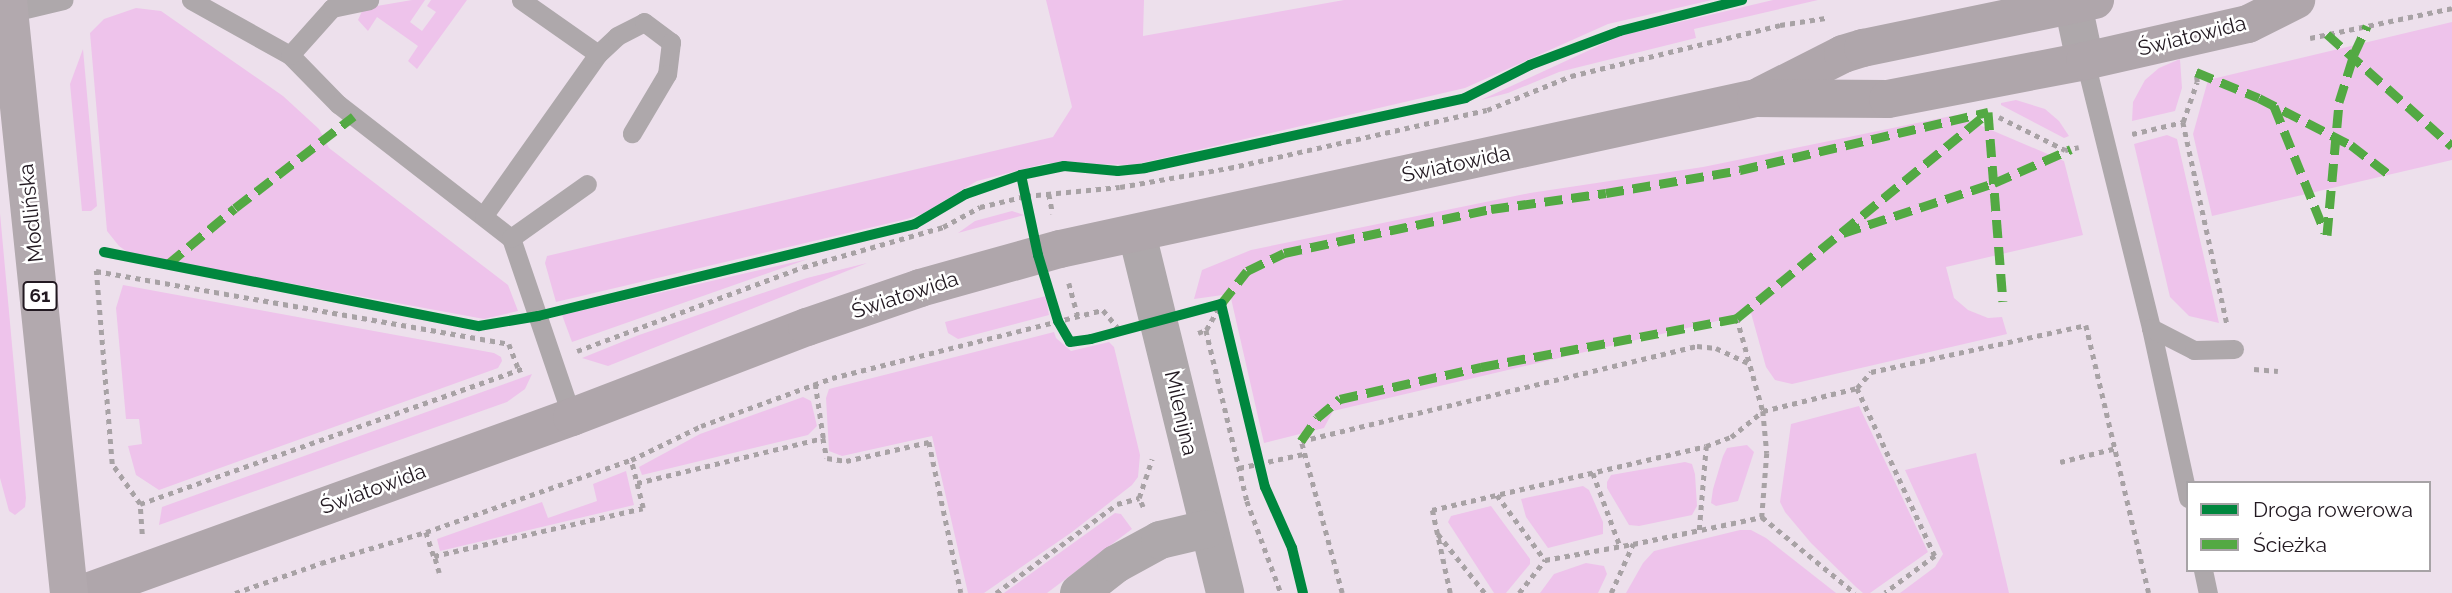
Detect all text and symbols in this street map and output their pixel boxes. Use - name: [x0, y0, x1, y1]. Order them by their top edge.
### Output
- street label: Światowida: [2135, 10, 2249, 62]
- street label: Światowida: [1399, 140, 1513, 188]
- street label: Modlińska: [13, 162, 49, 264]
- street label: Światowida: [849, 266, 961, 324]
- road number: 61: [22, 280, 58, 312]
- street label: Milenijna: [1159, 368, 1203, 458]
- street label: Światowida: [317, 458, 429, 520]
- legend: [2186, 481, 2431, 572]
- text: Droga rowerowa: [2253, 497, 2413, 522]
- text: Ścieżka: [2253, 532, 2327, 557]

